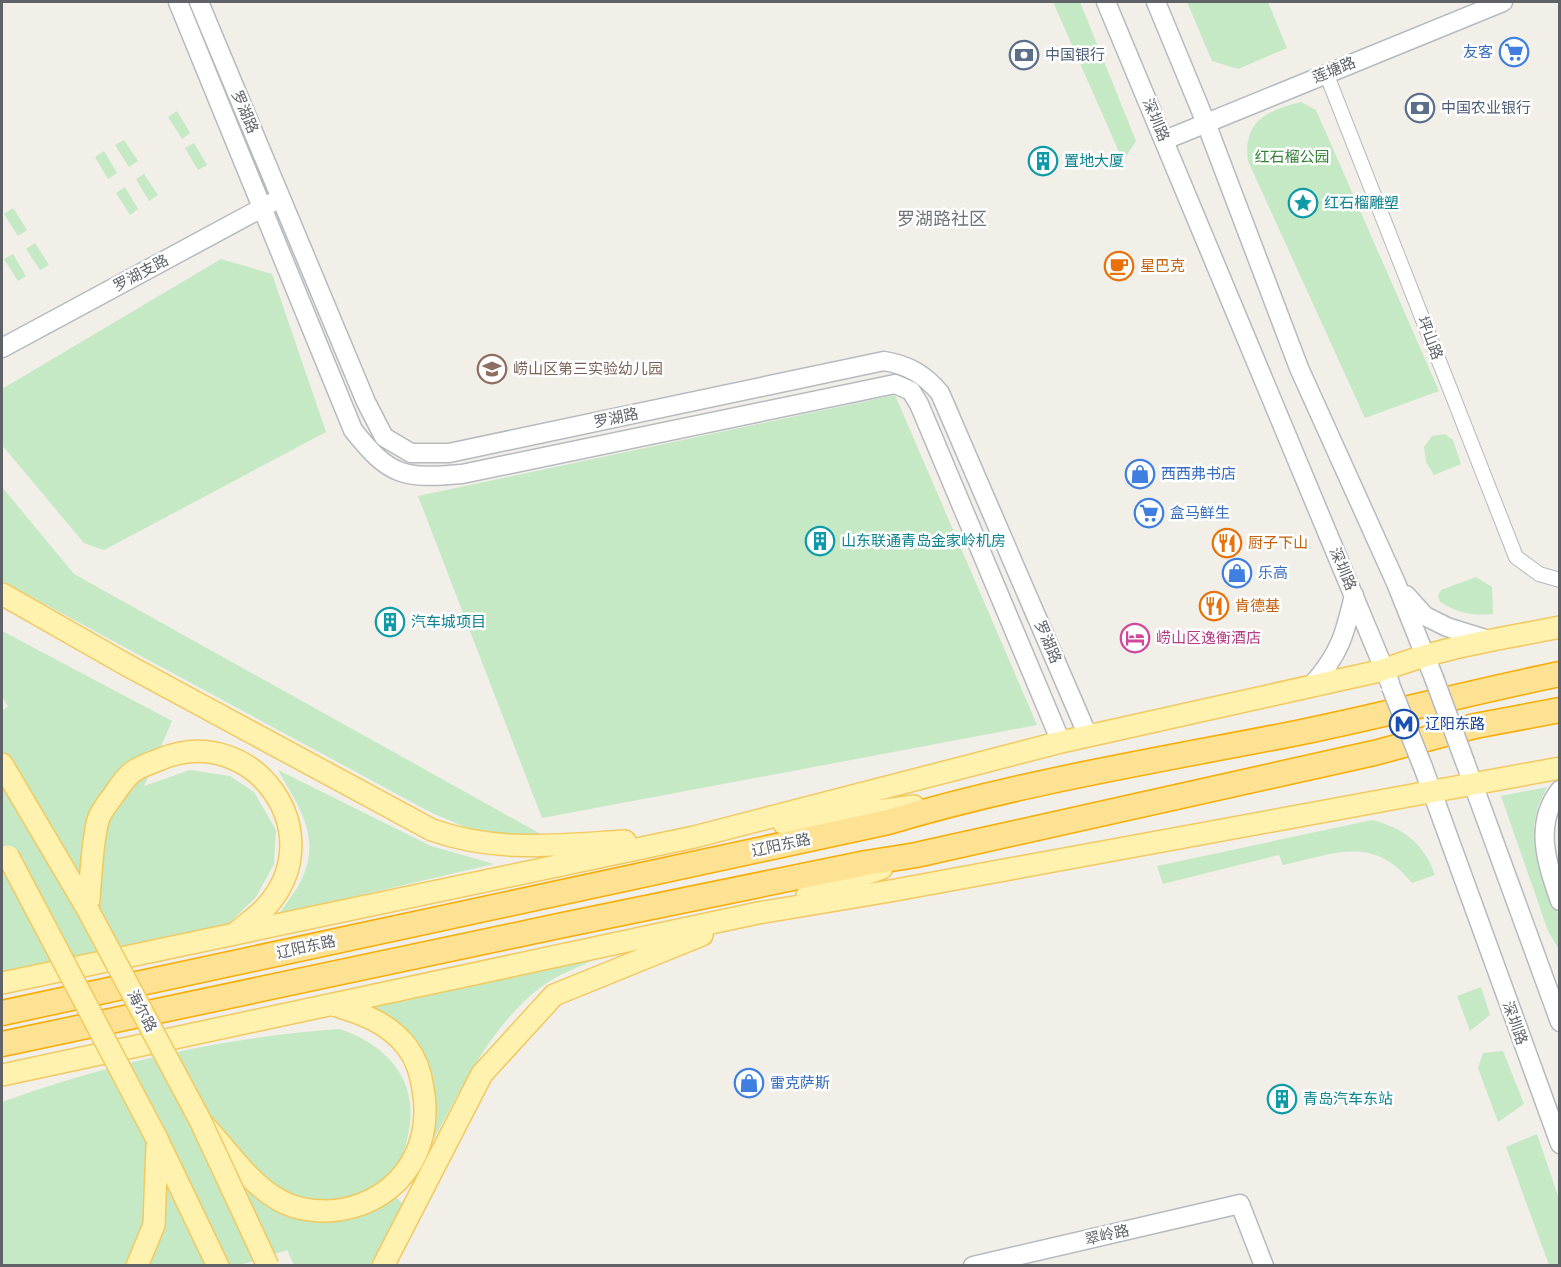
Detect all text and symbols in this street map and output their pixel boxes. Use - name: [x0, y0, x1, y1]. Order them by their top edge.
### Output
- supermarket icon: 友客: [1498, 36, 1530, 68]
- bank icon: 中国银行: [1008, 39, 1040, 71]
- place label: 友客: [1463, 43, 1493, 61]
- place label: 中国银行: [1045, 46, 1105, 64]
- street label: 莲塘路: [1310, 53, 1358, 87]
- street label: 罗湖路: [228, 88, 262, 136]
- bank icon: 中国农业银行: [1404, 92, 1436, 124]
- street label: 深圳路: [1139, 96, 1173, 144]
- place label: 中国农业银行: [1441, 99, 1531, 117]
- building icon: 置地大厦: [1027, 145, 1059, 177]
- park label: 红石榴公园: [1254, 148, 1330, 166]
- place label: 置地大厦: [1064, 152, 1124, 170]
- place icon: 红石榴雕塑: [1287, 187, 1319, 219]
- place label: 红石榴雕塑: [1324, 194, 1399, 212]
- district label: 罗湖路社区: [897, 208, 987, 230]
- cafe icon: 星巴克: [1103, 250, 1135, 282]
- street label: 罗湖支路: [110, 251, 172, 295]
- place label: 星巴克: [1140, 257, 1185, 275]
- street label: 坪山路: [1414, 314, 1446, 362]
- school or university icon: 崂山区第三实验幼儿园: [476, 353, 508, 385]
- place label: 崂山区第三实验幼儿园: [513, 360, 663, 378]
- street label: 罗湖路: [592, 405, 640, 431]
- shop icon: 西西弗书店: [1124, 458, 1156, 490]
- place label: 西西弗书店: [1161, 465, 1236, 483]
- supermarket icon: 盒马鲜生: [1133, 497, 1165, 529]
- place label: 盒马鲜生: [1170, 504, 1230, 522]
- building icon: 山东联通青岛金家岭机房: [804, 525, 836, 557]
- restaurant icon: 厨子下山: [1211, 527, 1243, 559]
- place label: 山东联通青岛金家岭机房: [841, 532, 1006, 550]
- place label: 厨子下山: [1248, 534, 1308, 552]
- street label: 深圳路: [1326, 545, 1360, 593]
- shop icon: 乐高: [1221, 557, 1253, 589]
- place label: 乐高: [1258, 564, 1288, 582]
- restaurant icon: 肯德基: [1198, 590, 1230, 622]
- place label: 肯德基: [1235, 597, 1280, 615]
- building icon: 汽车城项目: [374, 606, 406, 638]
- place label: 汽车城项目: [411, 613, 486, 631]
- street label: 罗湖路: [1031, 618, 1065, 666]
- hotel icon: 崂山区逸衡酒店: [1119, 622, 1151, 654]
- place label: 崂山区逸衡酒店: [1156, 629, 1261, 647]
- metro station icon: 辽阳东路: [1388, 708, 1420, 740]
- place label: 辽阳东路: [1425, 715, 1485, 733]
- street label: 辽阳东路: [750, 830, 812, 860]
- street label: 辽阳东路: [275, 932, 337, 962]
- street label: 海尔路: [123, 987, 161, 1035]
- street label: 深圳路: [1499, 999, 1531, 1047]
- shop icon: 雷克萨斯: [733, 1067, 765, 1099]
- place label: 雷克萨斯: [770, 1074, 830, 1092]
- building icon: 青岛汽车东站: [1266, 1083, 1298, 1115]
- place label: 青岛汽车东站: [1303, 1090, 1393, 1108]
- street label: 翠岭路: [1083, 1221, 1131, 1249]

